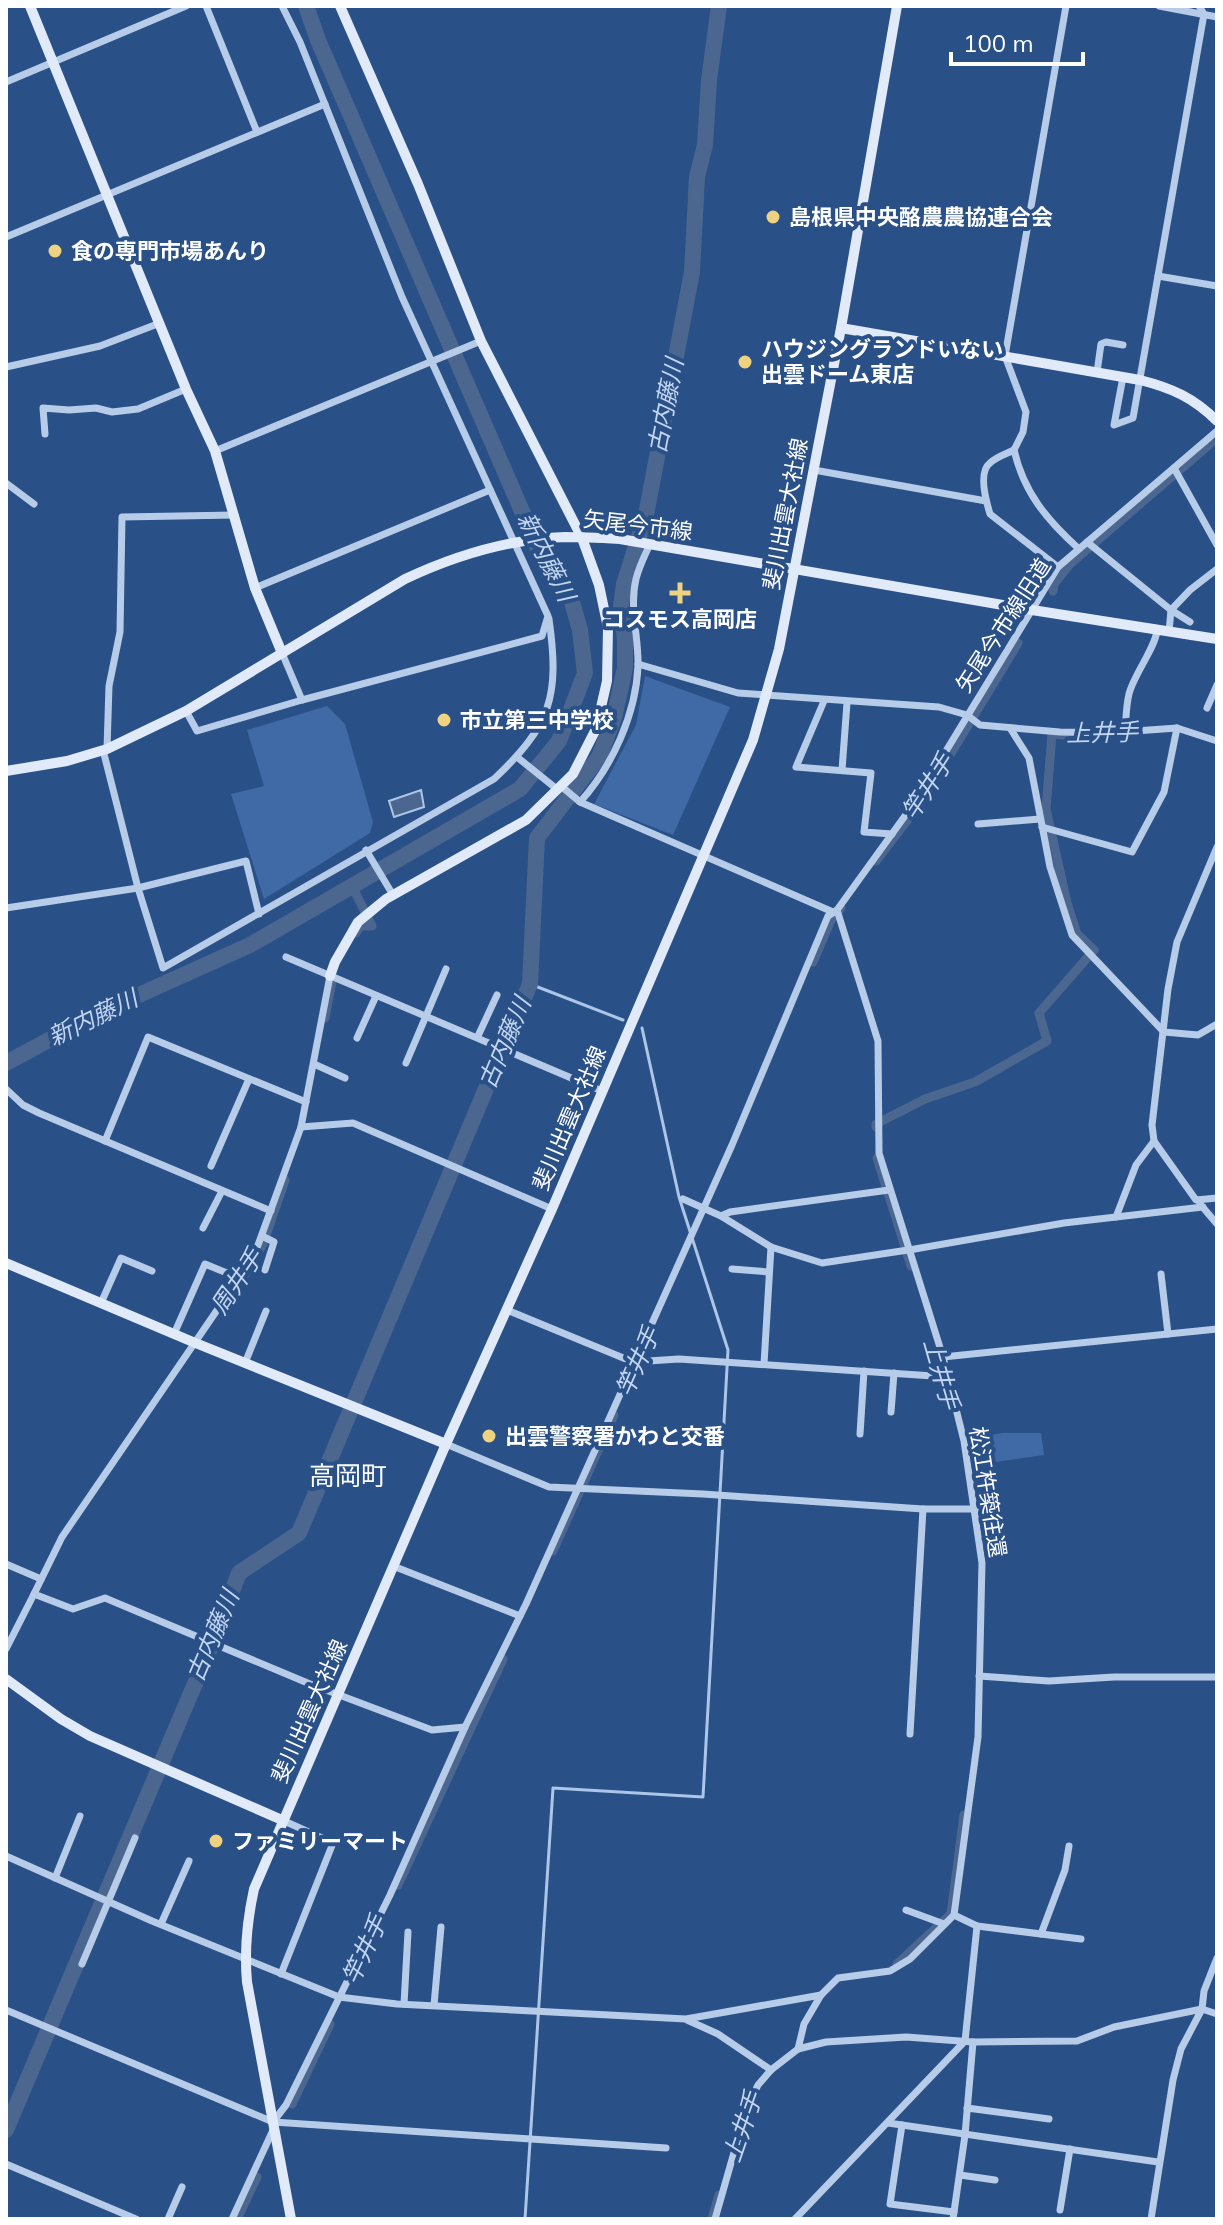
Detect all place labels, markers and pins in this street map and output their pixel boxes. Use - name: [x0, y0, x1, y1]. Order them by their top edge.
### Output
- place label: 島根県中央酪農農協連合会: [789, 203, 1053, 231]
- marker: 島根県中央酪農農協連合会: [764, 208, 782, 226]
- place label: 食の専門市場あんり: [71, 237, 269, 265]
- marker: 食の専門市場あんり: [46, 242, 64, 260]
- place label: ハウジングランドいない 出雲ドーム東店: [761, 335, 1003, 388]
- marker: ハウジングランドいない 出雲ドーム東店: [736, 353, 754, 371]
- marker: コスモス高岡店: [671, 584, 689, 602]
- place label: コスモス高岡店: [603, 605, 757, 633]
- place label: 市立第三中学校: [460, 706, 614, 734]
- marker: 市立第三中学校: [435, 711, 453, 729]
- place label: 出雲警察署かわと交番: [505, 1422, 725, 1450]
- marker: 出雲警察署かわと交番: [480, 1427, 498, 1445]
- place label: ファミリーマート: [232, 1827, 408, 1855]
- marker: ファミリーマート: [207, 1832, 225, 1850]

